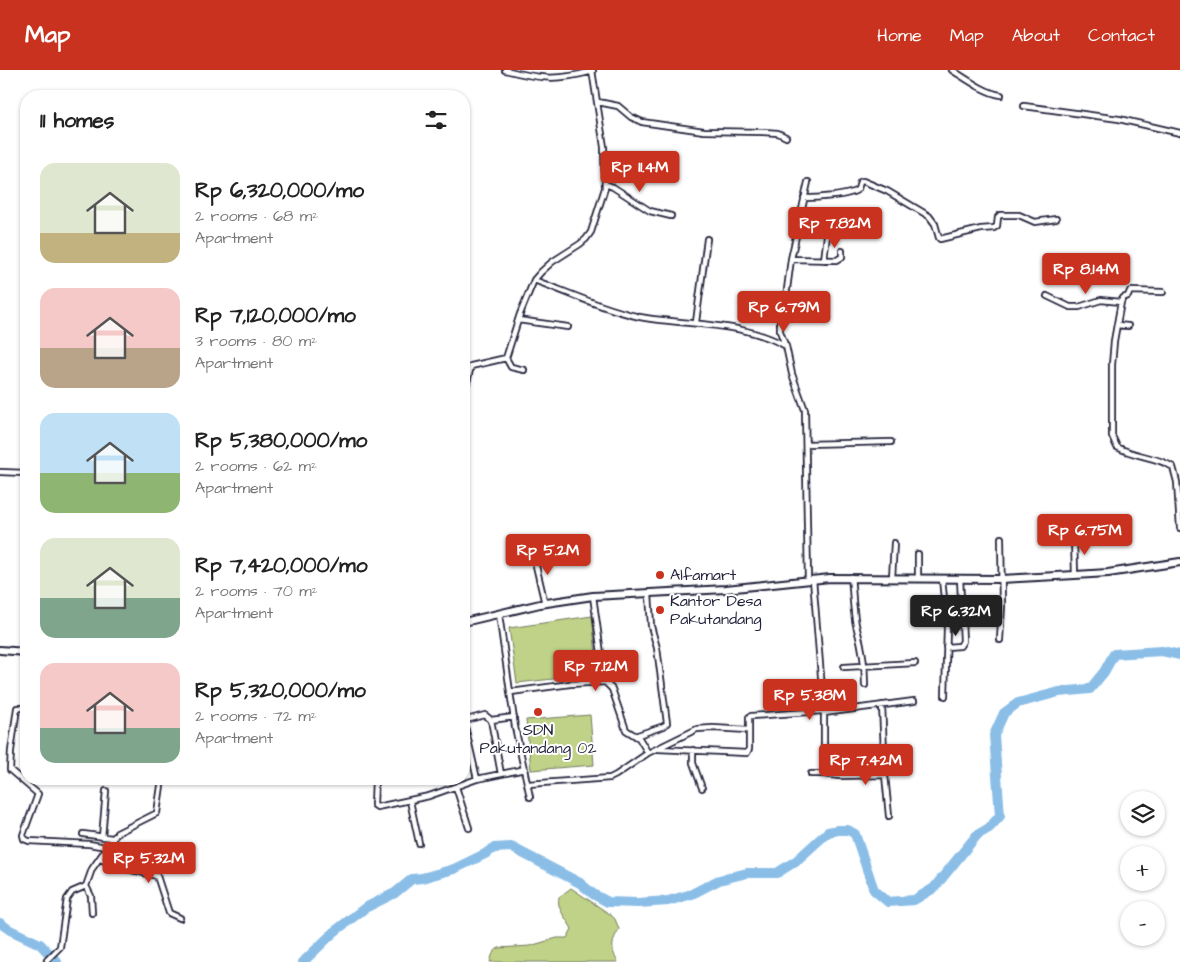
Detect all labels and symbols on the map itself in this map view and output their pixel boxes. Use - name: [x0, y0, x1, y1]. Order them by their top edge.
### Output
- pin: Rp 11.4M: [588, 150, 692, 193]
- pin: Rp 7.82M: [783, 206, 887, 249]
- pin: Rp 8.14M: [1034, 252, 1138, 295]
- pin: Rp 6.79M: [732, 290, 836, 333]
- pin: Rp 6.75M: [1033, 514, 1137, 556]
- pin: Rp 5.2M: [502, 534, 594, 576]
- place label: Alfamart: [670, 564, 737, 586]
- marker: Alfamart: [654, 569, 666, 581]
- place label: Kantor Desa Pakutandang: [670, 590, 762, 631]
- pin: Rp 6.32M: [904, 594, 1008, 637]
- marker: Kantor Desa Pakutandang: [654, 604, 666, 616]
- pin: Rp 7.12M: [544, 650, 648, 692]
- pin: Rp 5.38M: [758, 678, 862, 721]
- marker: SDN Pakutandang 02: [532, 706, 544, 718]
- place label: SDN Pakutandang 02: [479, 719, 597, 760]
- pin: Rp 7.42M: [814, 744, 918, 786]
- pin: Rp 5.32M: [97, 842, 201, 884]

